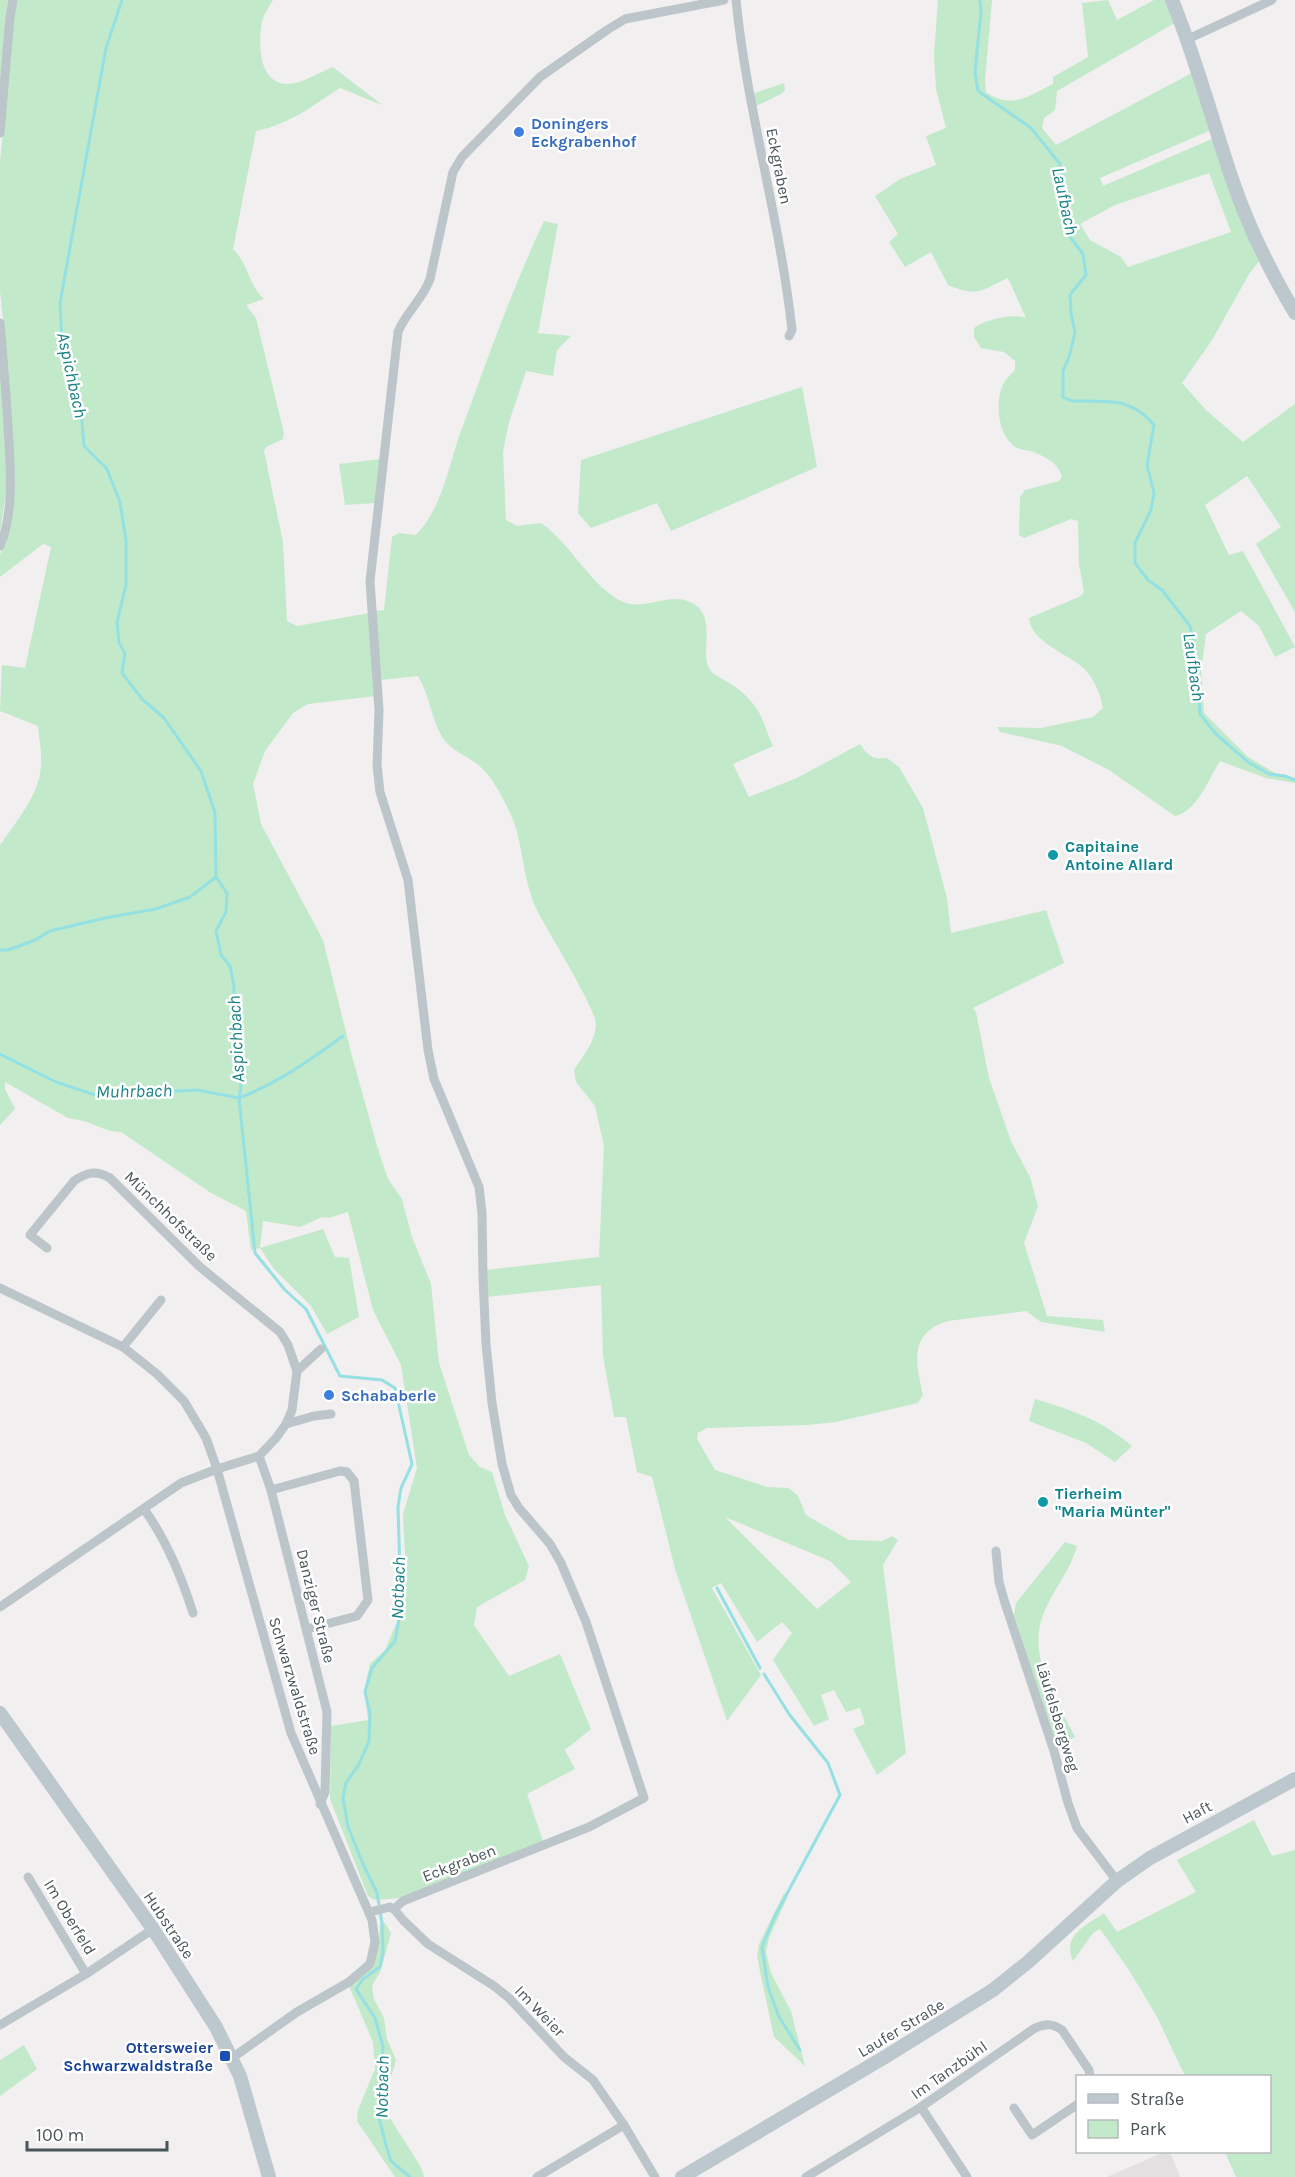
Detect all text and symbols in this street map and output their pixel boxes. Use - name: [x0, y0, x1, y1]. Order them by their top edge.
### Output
- place label: Doningers Eckgrabenhof: [531, 114, 637, 151]
- marker: Doningers Eckgrabenhof: [512, 125, 526, 139]
- street label: Eckgraben: [762, 126, 796, 206]
- water label: Laufbach: [1047, 165, 1083, 237]
- water label: Aspichbach: [52, 330, 92, 420]
- water label: Laufbach: [1178, 631, 1210, 703]
- place label: Capitaine Antoine Allard: [1065, 837, 1173, 874]
- marker: Capitaine Antoine Allard: [1046, 848, 1060, 862]
- water label: Aspichbach: [223, 995, 249, 1083]
- water label: Muhrbach: [96, 1079, 172, 1103]
- street label: Münchhofstraße: [121, 1167, 221, 1265]
- place label: Schababerle: [341, 1386, 436, 1405]
- marker: Schababerle: [322, 1388, 336, 1402]
- place label: Tierheim "Maria Münter": [1055, 1484, 1171, 1521]
- marker: Tierheim "Maria Münter": [1036, 1495, 1050, 1509]
- street label: Danziger Straße: [293, 1547, 339, 1665]
- water label: Notbach: [386, 1556, 410, 1620]
- street label: Schwarzwaldstraße: [265, 1615, 325, 1757]
- street label: Läufelsbergweg: [1032, 1660, 1084, 1774]
- street label: Haft: [1179, 1796, 1215, 1828]
- street label: Eckgraben: [420, 1840, 498, 1886]
- street label: Im Oberfeld: [40, 1876, 100, 1958]
- street label: Hubstraße: [140, 1888, 198, 1962]
- street label: Im Weier: [511, 1981, 569, 2041]
- street label: Laufer Straße: [854, 1995, 948, 2061]
- street label: Im Tanzbühl: [907, 2037, 991, 2103]
- place label: Ottersweier Schwarzwaldstraße: [63, 2038, 214, 2075]
- marker: Ottersweier Schwarzwaldstraße: [218, 2049, 232, 2063]
- water label: Notbach: [370, 2055, 394, 2119]
- legend: [1076, 2075, 1271, 2153]
- text: Straße: [1130, 2088, 1184, 2110]
- scale bar: [27, 2114, 166, 2152]
- text: Park: [1130, 2118, 1167, 2140]
- text: 100 m: [36, 2124, 84, 2146]

